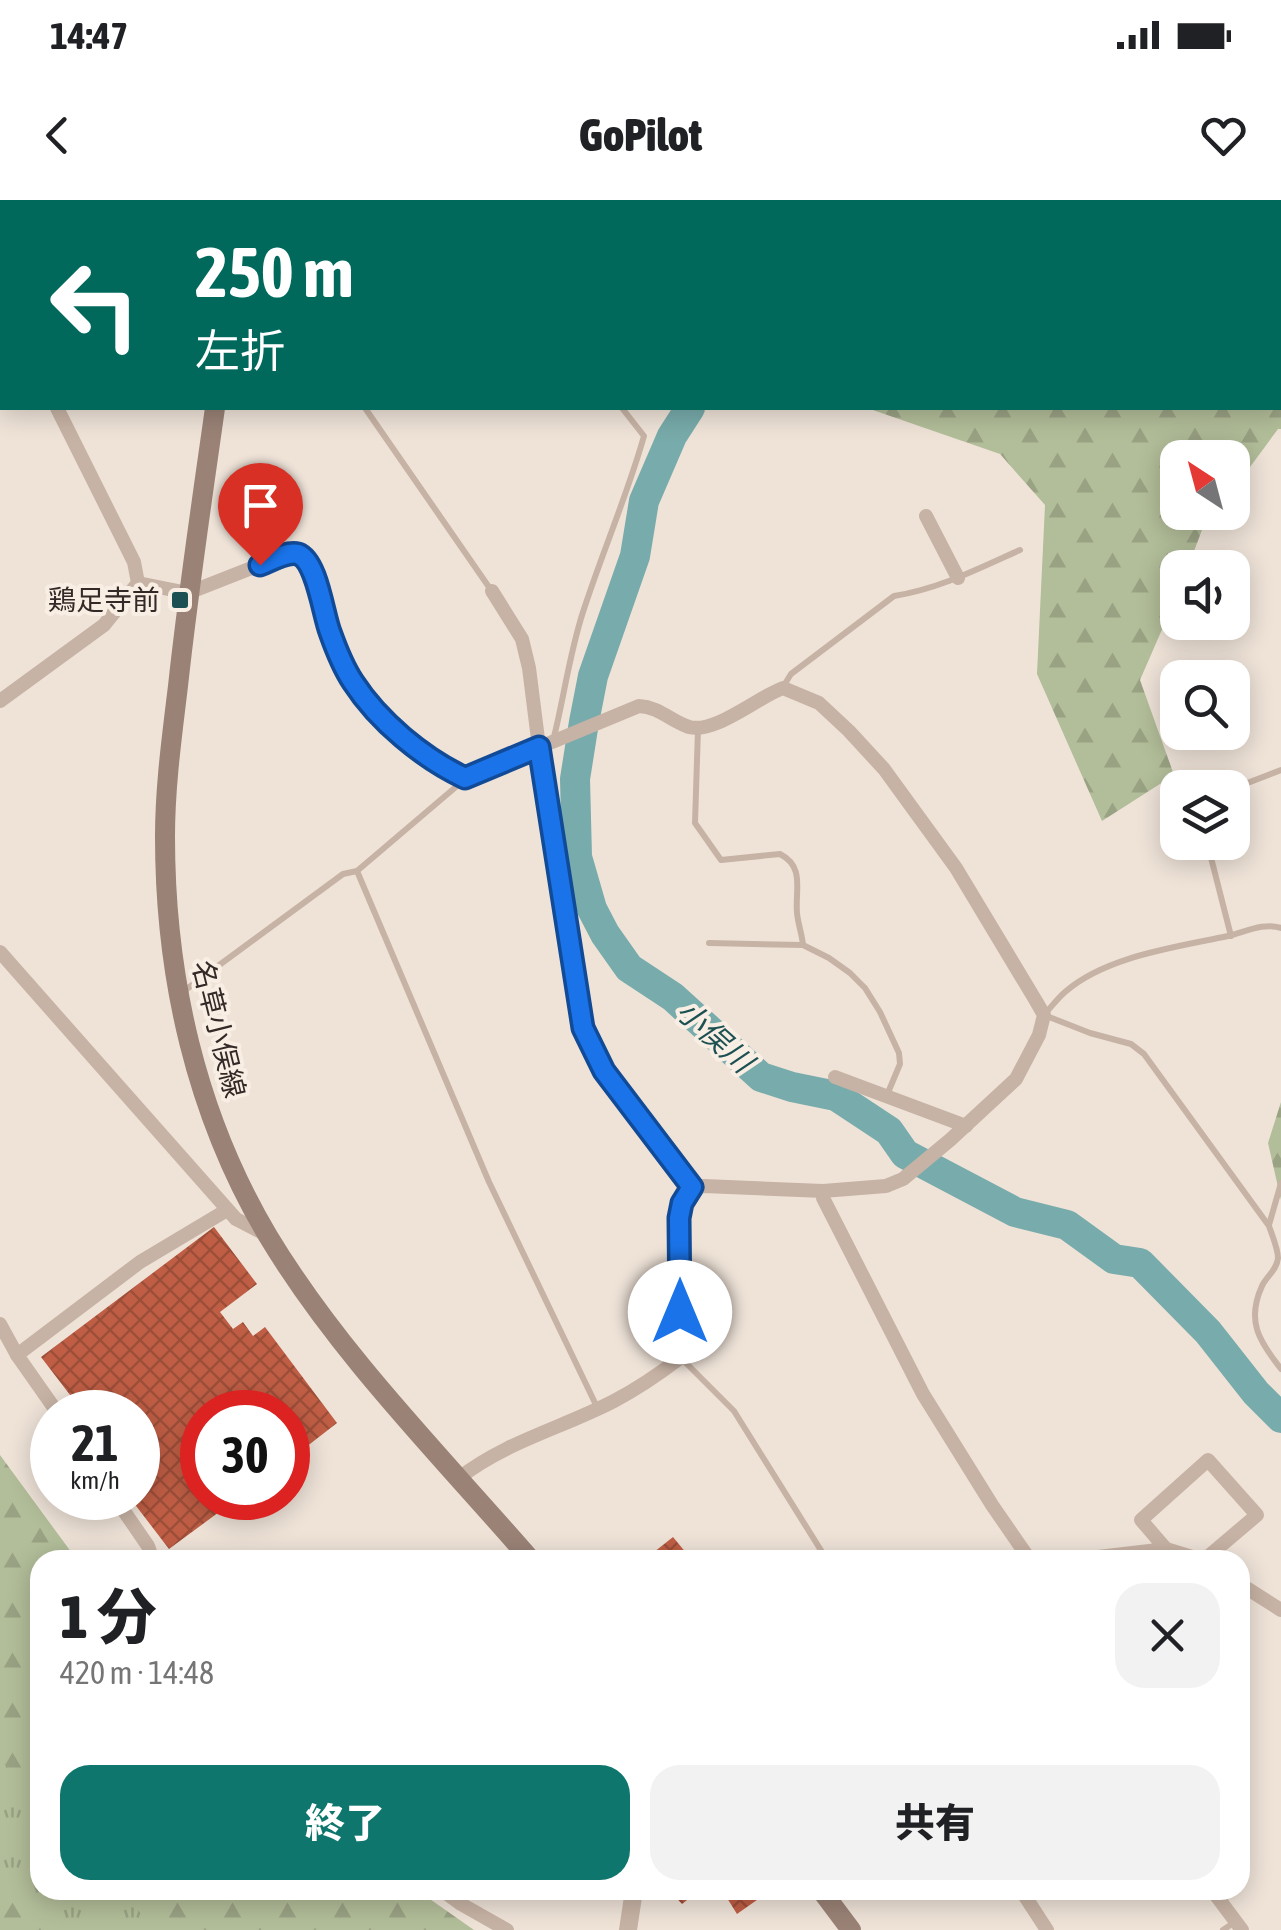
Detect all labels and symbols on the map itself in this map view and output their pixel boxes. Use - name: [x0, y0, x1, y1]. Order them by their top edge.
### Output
- north arrow: [1160, 440, 1250, 530]
- pin: [218, 463, 303, 566]
- place label: 鶏足寺前: [48, 584, 160, 616]
- marker: 鶏足寺前: [169, 589, 191, 611]
- street label: 名草小俣線: [187, 957, 251, 1101]
- water label: 小俣川: [670, 993, 762, 1081]
- position arrow: [628, 1260, 732, 1364]
- speed limit sign: 30: [180, 1390, 310, 1520]

